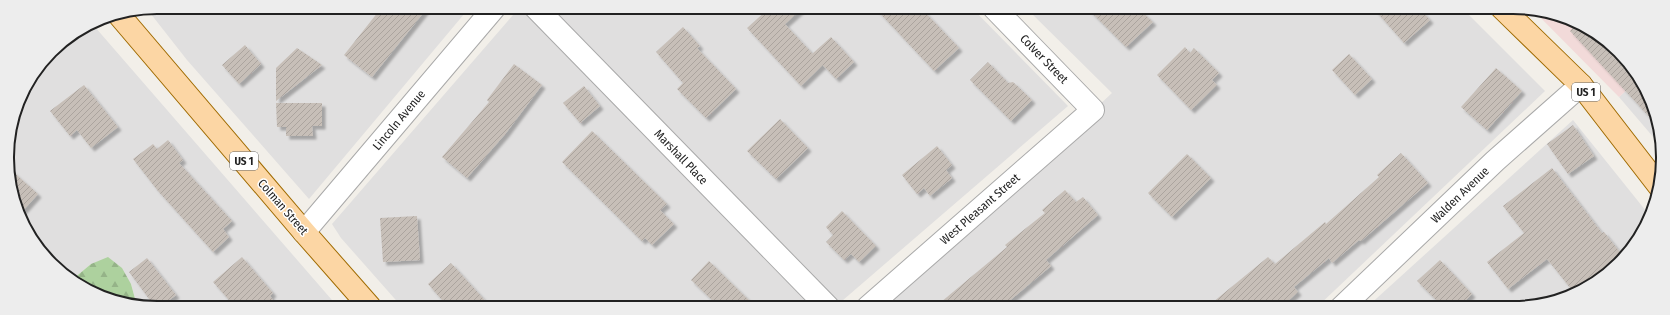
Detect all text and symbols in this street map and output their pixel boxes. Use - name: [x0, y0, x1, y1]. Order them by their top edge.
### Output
- street label: Colver Street: [1017, 31, 1071, 87]
- road number: US 1: [1572, 83, 1600, 101]
- street label: Lincoln Avenue: [370, 87, 428, 153]
- street label: Marshall Place: [651, 127, 711, 187]
- road number: US 1: [230, 152, 258, 170]
- street label: Walden Avenue: [1428, 164, 1492, 226]
- street label: West Pleasant Street: [937, 171, 1023, 247]
- street label: Colman Street: [255, 176, 311, 238]

